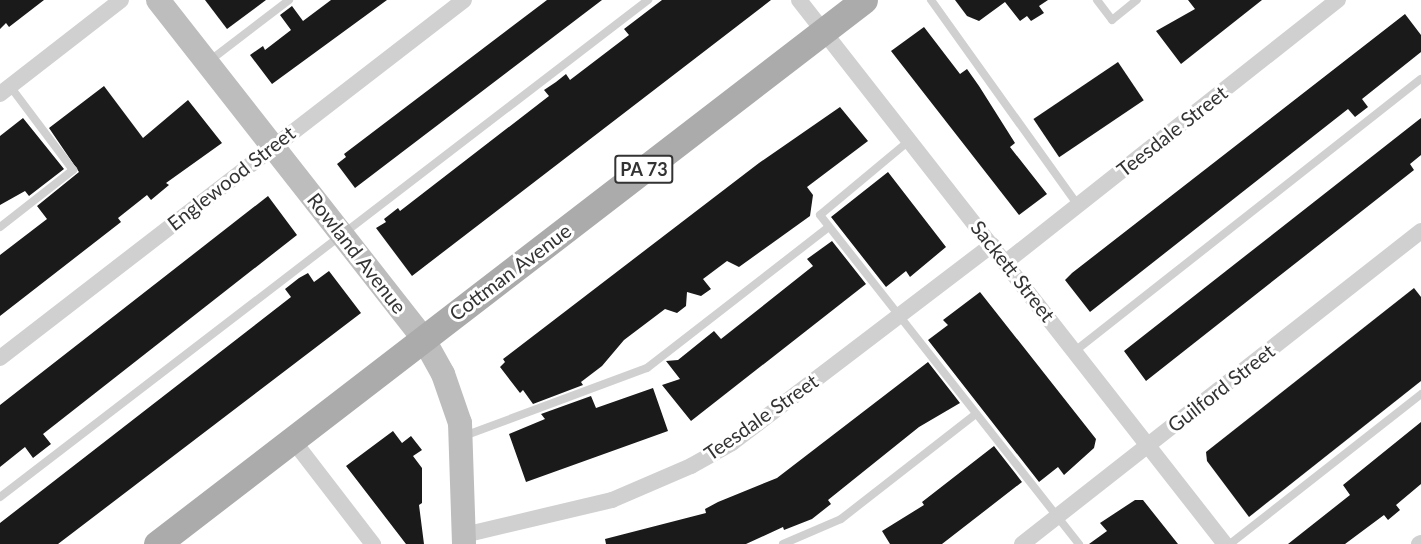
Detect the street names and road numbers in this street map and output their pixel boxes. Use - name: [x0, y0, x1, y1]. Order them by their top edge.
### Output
- street label: Teesdale Street: [1112, 80, 1232, 182]
- street label: Englewood Street: [162, 121, 300, 235]
- road number: PA 73: [614, 154, 674, 184]
- street label: Rowland Avenue: [302, 188, 412, 318]
- street label: Sackett Street: [966, 216, 1060, 326]
- street label: Cottman Avenue: [444, 218, 576, 326]
- street label: Guilford Street: [1163, 339, 1279, 437]
- street label: Teesdale Street: [700, 369, 822, 465]

